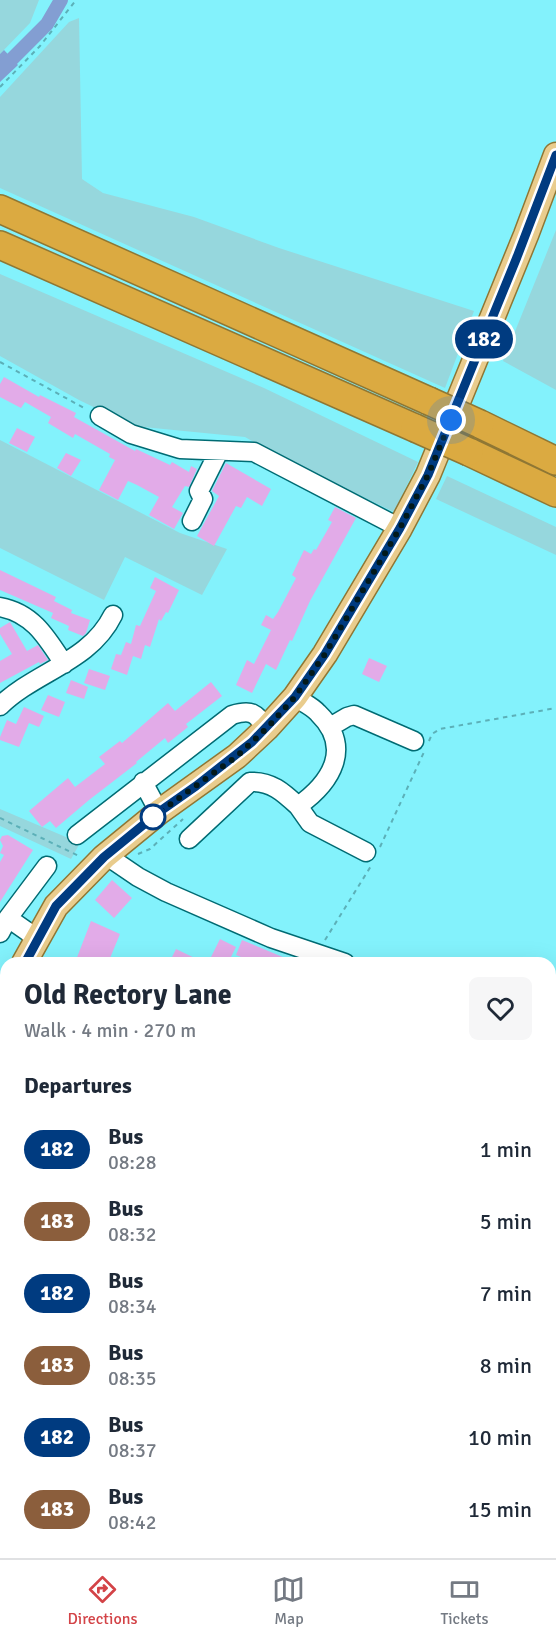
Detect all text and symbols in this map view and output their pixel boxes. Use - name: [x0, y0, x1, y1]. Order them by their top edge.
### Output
- line badge: 182: [450, 320, 518, 358]
- text: 182: [467, 326, 501, 352]
- your location: [436, 405, 466, 435]
- unlabelled marker: [140, 804, 166, 830]
- button: heart: [469, 977, 532, 1040]
- text: Old Rectory Lane: [24, 978, 232, 1012]
- text: Walk · 4 min · 270 m: [24, 1018, 196, 1043]
- text: Departures: [24, 1072, 132, 1099]
- text: Bus: [108, 1123, 143, 1150]
- text: 182: [40, 1136, 74, 1162]
- text: 1 min: [480, 1136, 532, 1163]
- text: 08:28: [108, 1150, 157, 1175]
- text: Bus: [108, 1195, 143, 1222]
- text: 183: [40, 1208, 74, 1234]
- text: 5 min: [480, 1208, 532, 1235]
- text: 08:32: [108, 1222, 157, 1247]
- text: Bus: [108, 1267, 143, 1294]
- text: 182: [40, 1280, 74, 1306]
- text: 7 min: [480, 1280, 532, 1307]
- text: 08:34: [108, 1294, 157, 1319]
- text: Bus: [108, 1339, 143, 1366]
- text: 183: [40, 1352, 74, 1378]
- text: 8 min: [480, 1352, 532, 1379]
- text: 08:35: [108, 1366, 157, 1391]
- text: Bus: [108, 1411, 143, 1438]
- text: 182: [40, 1424, 74, 1450]
- text: 10 min: [468, 1424, 532, 1451]
- text: 08:37: [108, 1438, 157, 1463]
- text: Bus: [108, 1483, 143, 1510]
- text: 183: [40, 1496, 74, 1522]
- text: 15 min: [468, 1496, 532, 1523]
- text: 08:42: [108, 1510, 157, 1535]
- tab: Directions: [67, 1573, 137, 1629]
- tab: Map: [272, 1573, 305, 1629]
- tab: Tickets: [440, 1573, 488, 1629]

